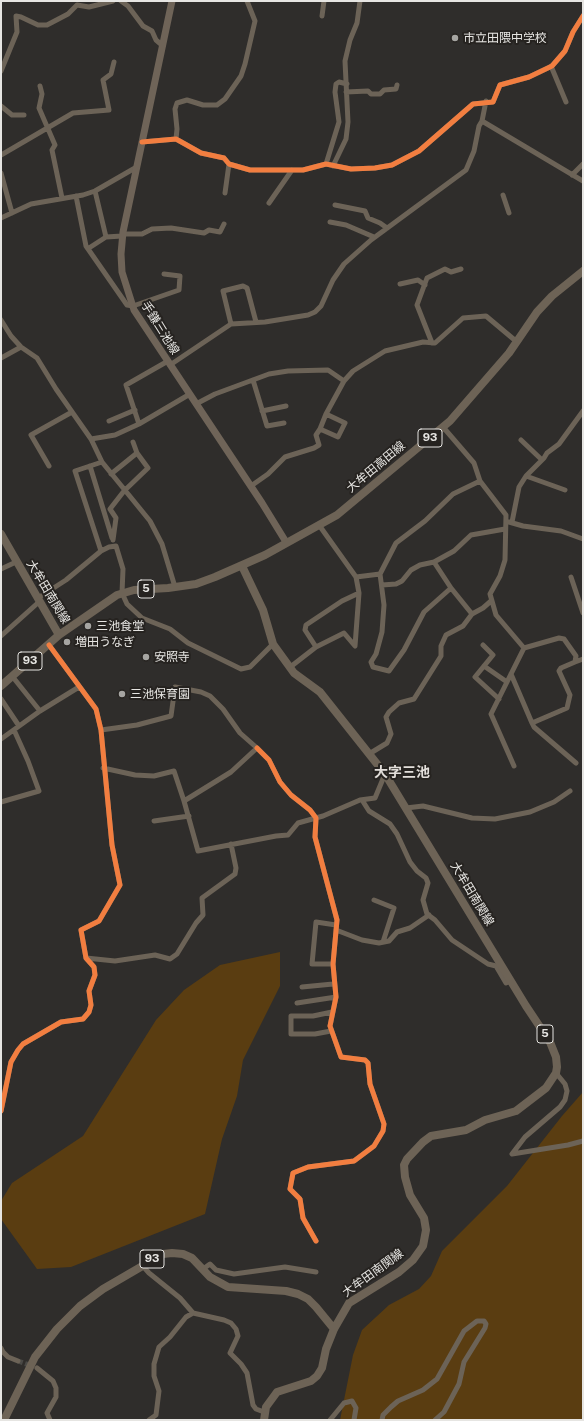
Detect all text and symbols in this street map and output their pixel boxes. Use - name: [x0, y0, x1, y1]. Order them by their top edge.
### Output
- place label: 市立田隈中学校: [463, 31, 547, 45]
- marker: 市立田隈中学校: [450, 33, 460, 43]
- street label: 手鎌三池線: [138, 299, 182, 357]
- road number: 93: [418, 429, 442, 447]
- street label: 大牟田高田線: [344, 438, 408, 496]
- street label: 大牟田南関線: [23, 557, 73, 627]
- road number: 5: [138, 580, 154, 598]
- place label: 三池食堂: [96, 619, 144, 633]
- marker: 三池食堂: [83, 621, 93, 631]
- place label: 増田うなぎ: [75, 635, 135, 649]
- marker: 増田うなぎ: [62, 637, 72, 647]
- place label: 安照寺: [154, 650, 190, 664]
- road number: 93: [18, 652, 42, 670]
- marker: 安照寺: [141, 652, 151, 662]
- place label: 三池保育園: [130, 687, 190, 701]
- marker: 三池保育園: [117, 689, 127, 699]
- district label: 大字三池: [374, 765, 430, 781]
- street label: 大牟田南関線: [447, 859, 497, 929]
- road number: 5: [537, 1025, 553, 1043]
- street label: 大牟田南関線: [340, 1246, 406, 1300]
- road number: 93: [140, 1250, 164, 1268]

